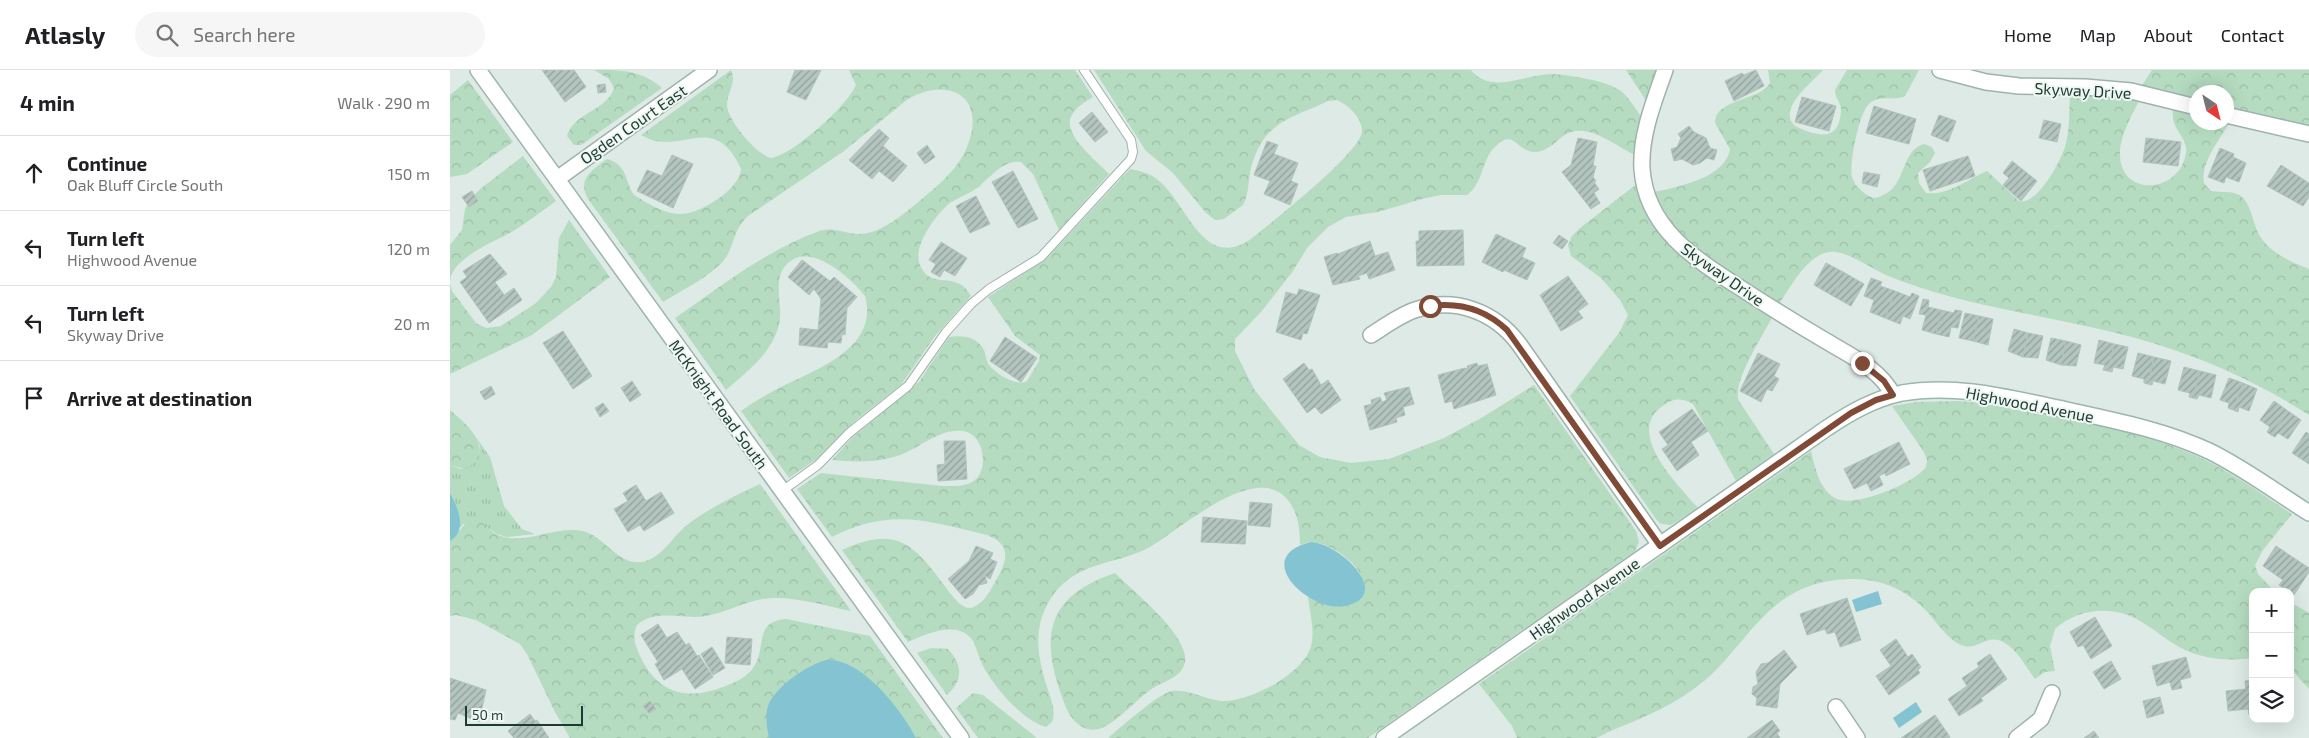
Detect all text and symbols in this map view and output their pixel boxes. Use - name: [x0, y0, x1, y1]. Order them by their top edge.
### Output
- search box: [135, 12, 485, 57]
- text: Atlasly: [25, 20, 105, 49]
- icon: search: [153, 21, 181, 49]
- text: Search here: [193, 23, 295, 46]
- text: Home: [2004, 24, 2052, 46]
- text: Map: [2080, 24, 2116, 46]
- text: About: [2144, 24, 2193, 46]
- text: Contact: [2221, 24, 2284, 46]
- street label: Skyway Drive: [2034, 78, 2132, 102]
- street label: Ogden Court East: [576, 80, 690, 168]
- north arrow: [2189, 85, 2234, 130]
- text: 4 min: [20, 90, 75, 115]
- text: Walk · 290 m: [337, 93, 430, 112]
- text: Continue: [67, 152, 147, 175]
- icon: ahead: [20, 159, 48, 187]
- text: 150 m: [388, 164, 430, 183]
- text: Oak Bluff Circle South: [67, 175, 223, 194]
- text: Turn left: [67, 227, 144, 250]
- icon: left: [20, 234, 48, 262]
- street label: Skyway Drive: [1678, 238, 1768, 310]
- text: 120 m: [387, 239, 430, 258]
- text: Highwood Avenue: [67, 250, 197, 269]
- route start: [1419, 295, 1442, 318]
- text: Turn left: [67, 302, 144, 325]
- icon: left: [20, 309, 48, 337]
- text: 20 m: [394, 314, 430, 333]
- text: Skyway Drive: [67, 325, 164, 344]
- street label: McKnight Road South: [666, 336, 772, 472]
- route end: [1851, 352, 1874, 375]
- street label: Highwood Avenue: [1964, 382, 2096, 426]
- icon: arrive: [20, 384, 48, 412]
- text: Arrive at destination: [67, 387, 252, 410]
- street label: Highwood Avenue: [1525, 553, 1643, 643]
- map controls: [2249, 588, 2294, 723]
- button: +: [2249, 588, 2294, 633]
- button: −: [2249, 633, 2294, 678]
- button: layers: [2249, 678, 2294, 723]
- scale bar: [465, 703, 582, 726]
- text: 50 m: [472, 706, 503, 723]

